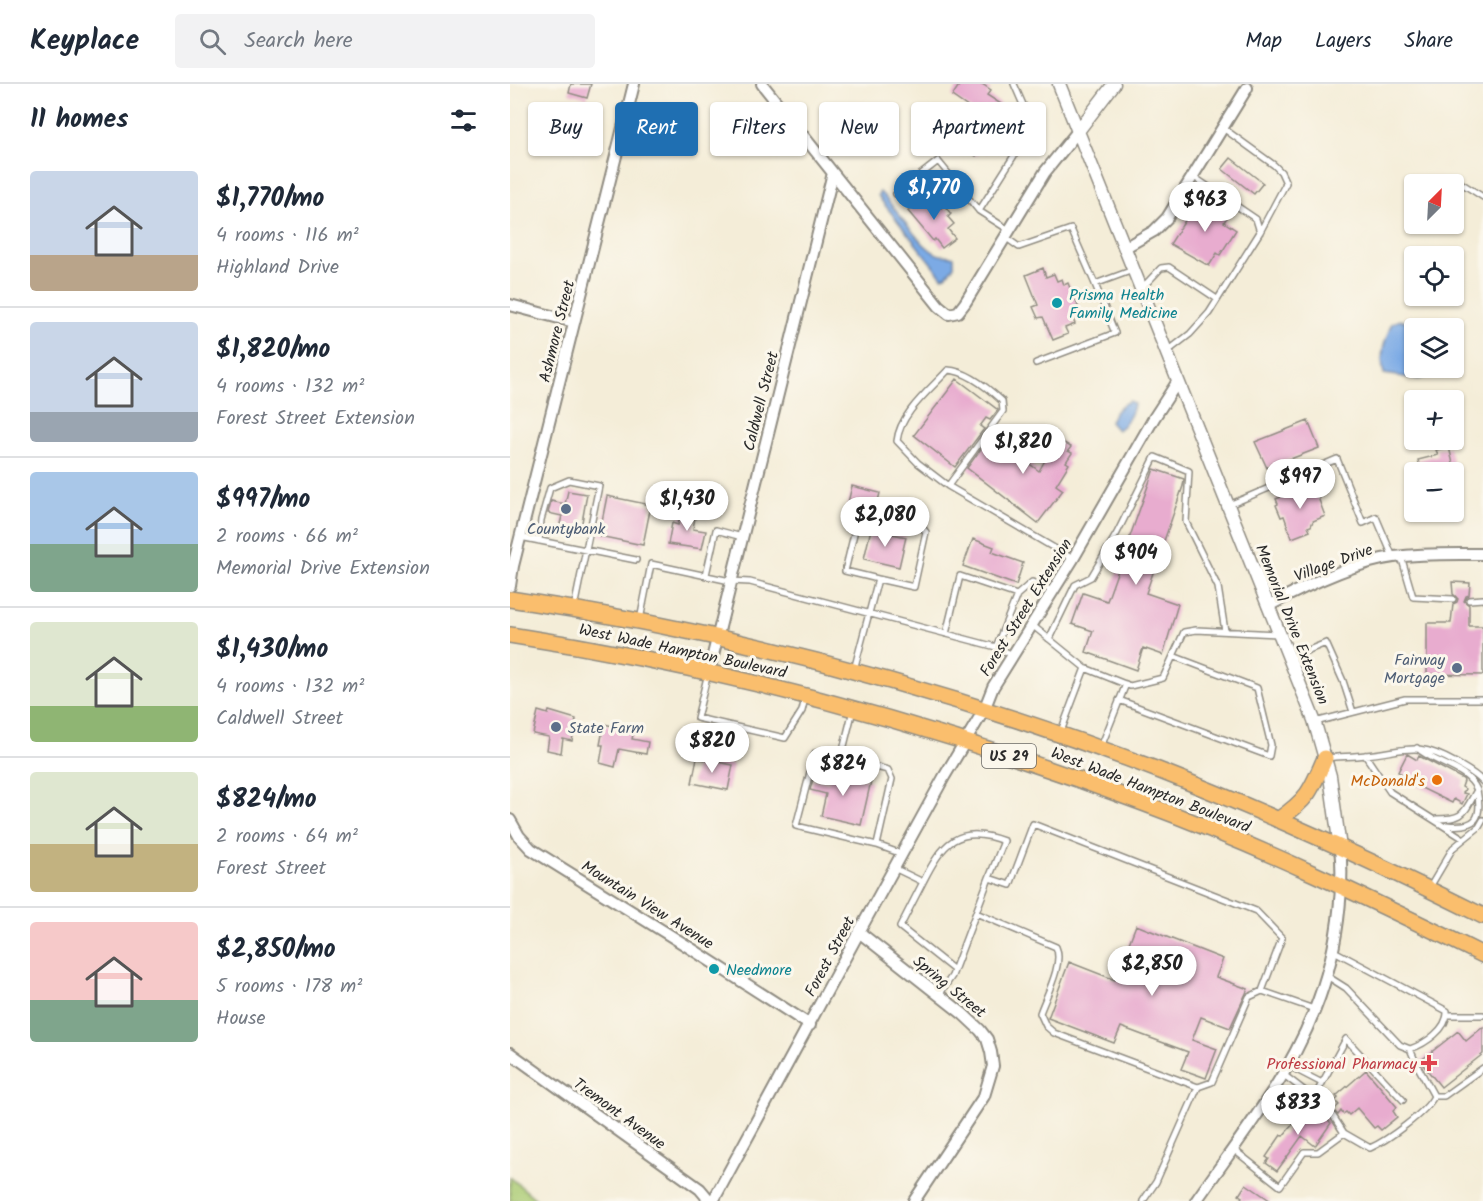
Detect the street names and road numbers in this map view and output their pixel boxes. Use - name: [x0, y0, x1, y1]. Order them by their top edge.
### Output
- street label: Ashmore Street: [533, 277, 582, 385]
- street label: Caldwell Street: [737, 348, 786, 454]
- street label: Forest Street Extension: [974, 534, 1079, 682]
- street label: Village Drive: [1291, 538, 1376, 589]
- street label: Memorial Drive Extension: [1248, 541, 1335, 709]
- street label: West Wade Hampton Boulevard: [577, 617, 790, 686]
- street label: West Wade Hampton Boulevard: [1047, 741, 1255, 840]
- road number: US 29: [982, 744, 1036, 768]
- street label: Mountain View Avenue: [576, 854, 718, 956]
- street label: Forest Street: [799, 911, 862, 1001]
- street label: Spring Street: [907, 950, 992, 1025]
- street label: Tremont Avenue: [568, 1072, 671, 1156]

